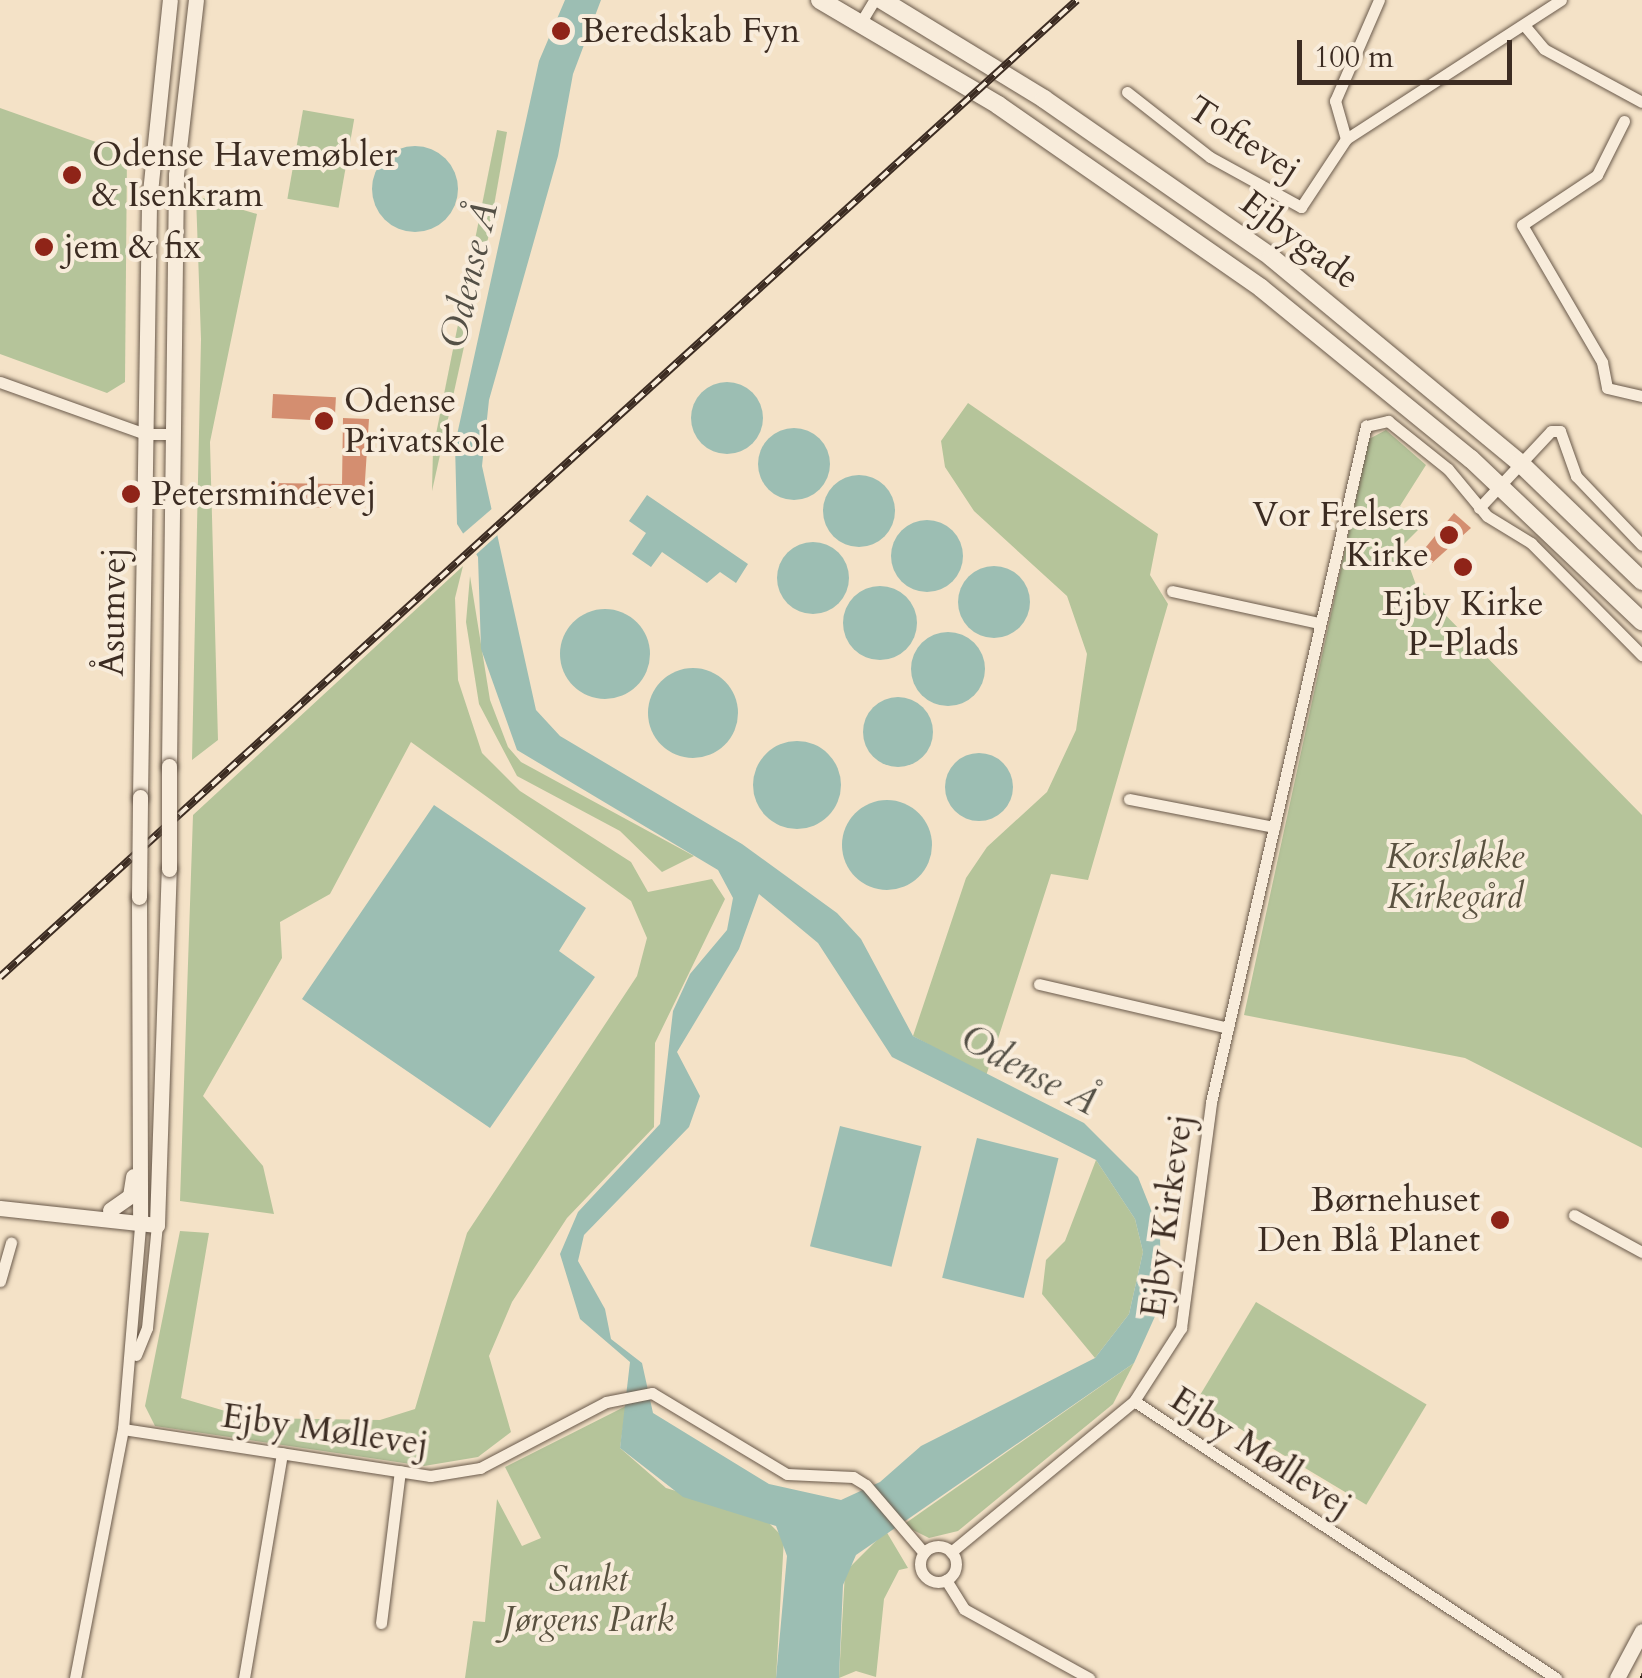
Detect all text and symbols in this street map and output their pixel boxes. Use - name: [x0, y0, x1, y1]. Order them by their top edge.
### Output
- place label: Beredskab Fyn: [581, 10, 800, 52]
- marker: Beredskab Fyn: [550, 20, 572, 42]
- scale bar: [1302, 20, 1517, 82]
- text: 100 m: [1314, 37, 1394, 78]
- street label: Toftevej: [1180, 87, 1308, 191]
- place label: Odense Havemøbler & Isenkram: [92, 134, 397, 216]
- marker: Odense Havemøbler & Isenkram: [61, 164, 83, 186]
- street label: Ejbygade: [1232, 182, 1368, 298]
- water label: Odense Å: [431, 197, 509, 353]
- place label: jem & fix: [64, 226, 201, 268]
- marker: jem & fix: [33, 236, 55, 258]
- place label: Odense Privatskole: [344, 380, 505, 462]
- marker: Odense Privatskole: [313, 410, 335, 432]
- place label: Petersmindevej: [151, 473, 376, 515]
- marker: Petersmindevej: [120, 483, 142, 505]
- place label: Vor Frelsers Kirke: [1253, 494, 1429, 576]
- marker: Vor Frelsers Kirke: [1438, 524, 1460, 546]
- street label: Åsumvej: [91, 547, 135, 677]
- marker: Ejby Kirke P-Plads: [1452, 556, 1474, 578]
- place label: Ejby Kirke P-Plads: [1382, 583, 1544, 665]
- park label: Korsløkke Kirkegård: [1386, 836, 1524, 918]
- water label: Odense Å: [953, 1016, 1105, 1126]
- street label: Ejby Kirkevej: [1132, 1112, 1202, 1320]
- place label: Børnehuset Den Blå Planet: [1258, 1179, 1480, 1261]
- marker: Børnehuset Den Blå Planet: [1489, 1209, 1511, 1231]
- street label: Ejby Møllevej: [1162, 1378, 1360, 1526]
- street label: Ejby Møllevej: [219, 1395, 431, 1465]
- park label: Sankt Jørgens Park: [503, 1559, 673, 1641]

